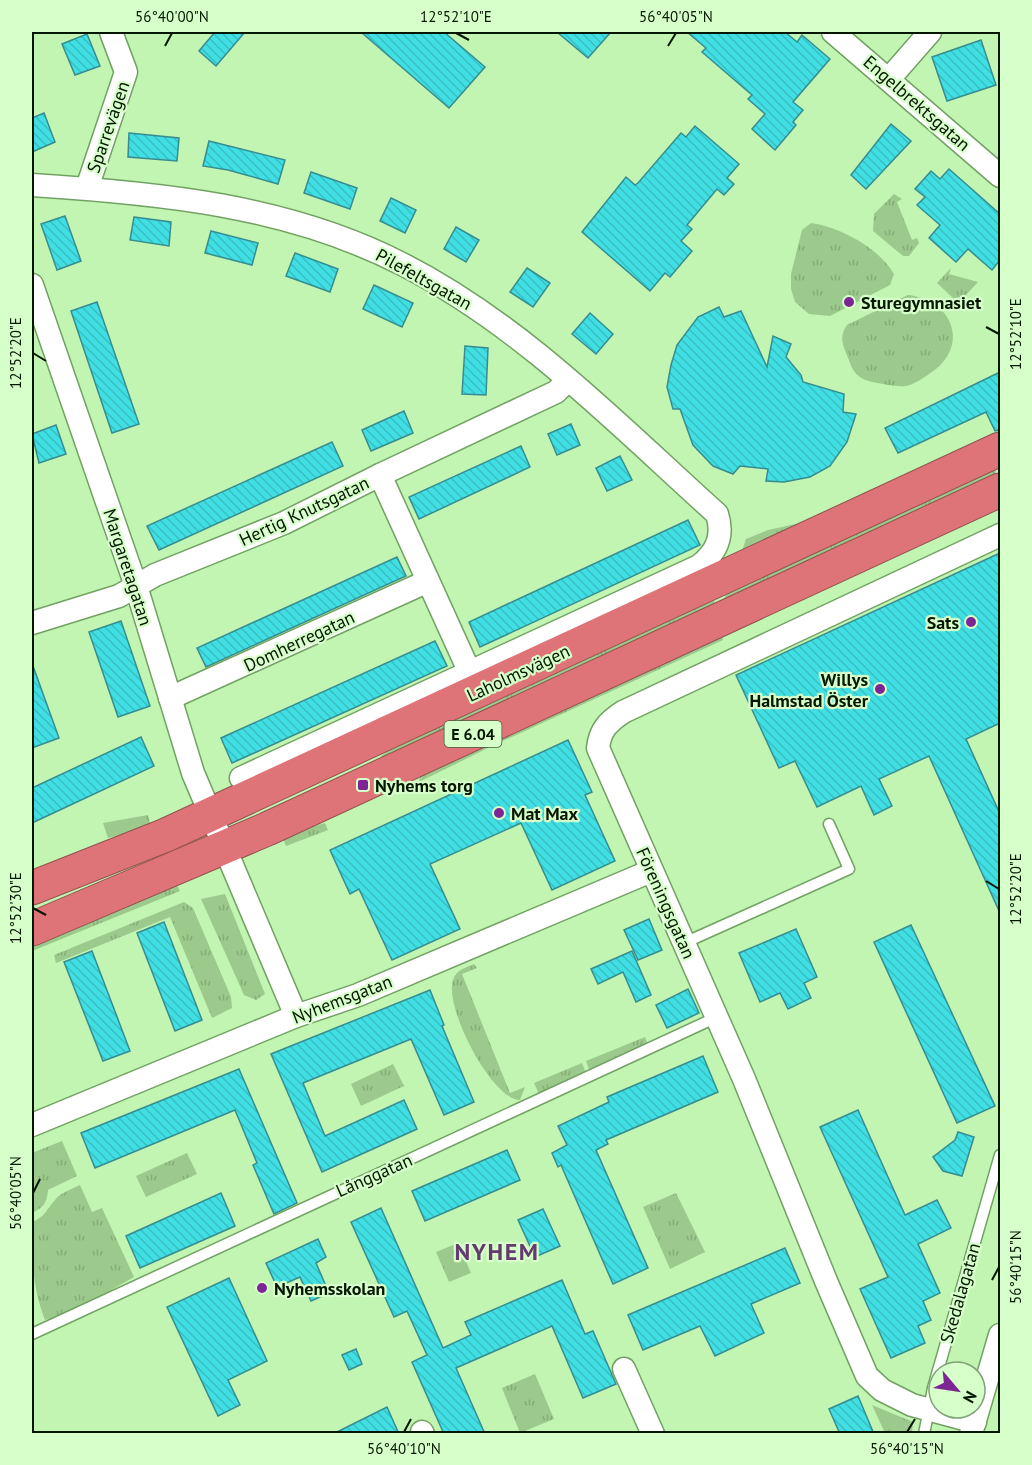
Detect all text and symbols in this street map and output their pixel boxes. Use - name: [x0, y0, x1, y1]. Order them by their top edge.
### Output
- text: 56°40'00"N: [135, 7, 209, 26]
- text: 12°52'10"E: [420, 7, 492, 26]
- text: 56°40'05"N: [639, 7, 713, 26]
- street label: Engelbrektsgatan: [859, 50, 975, 156]
- street label: Sparrevägen: [82, 78, 134, 176]
- street label: Pilefeltsgatan: [372, 243, 476, 315]
- place label: Sturegymnasiet: [861, 291, 982, 314]
- marker: Sturegymnasiet: [842, 295, 856, 309]
- text: 12°52'10"E: [1006, 298, 1025, 370]
- text: 12°52'20"E: [6, 317, 25, 389]
- street label: Hertig Knutsgatan: [235, 471, 373, 551]
- street label: Margaretagatan: [98, 506, 158, 628]
- street label: Domherregatan: [240, 605, 358, 677]
- place label: Sats: [927, 611, 959, 634]
- marker: Sats: [964, 615, 978, 629]
- street label: Laholmsvägen: [463, 639, 573, 707]
- place label: Willys Halmstad Öster: [749, 668, 869, 712]
- marker: Willys Halmstad Öster: [873, 682, 887, 696]
- road number: E 6.04: [444, 721, 502, 747]
- place label: Nyhems torg: [375, 774, 473, 797]
- marker: Nyhems torg: [356, 778, 370, 792]
- place label: Mat Max: [511, 802, 578, 825]
- marker: Mat Max: [492, 806, 506, 820]
- street label: Föreningsgatan: [631, 844, 701, 962]
- text: 12°52'20"E: [1006, 853, 1025, 925]
- text: 12°52'30"E: [6, 872, 25, 944]
- street label: Nyhemsgatan: [289, 969, 395, 1029]
- street label: Långgatan: [332, 1148, 416, 1202]
- text: 56°40'05"N: [6, 1156, 25, 1230]
- text: 56°40'15"N: [1006, 1230, 1025, 1304]
- district label: NYHEM: [455, 1236, 539, 1267]
- street label: Skedalagatan: [935, 1240, 985, 1346]
- place label: Nyhemsskolan: [274, 1277, 385, 1300]
- marker: Nyhemsskolan: [255, 1281, 269, 1295]
- north arrow: [927, 1360, 987, 1420]
- text: N: [959, 1388, 981, 1407]
- text: 56°40'10"N: [367, 1439, 441, 1458]
- text: 56°40'15"N: [870, 1439, 944, 1458]

